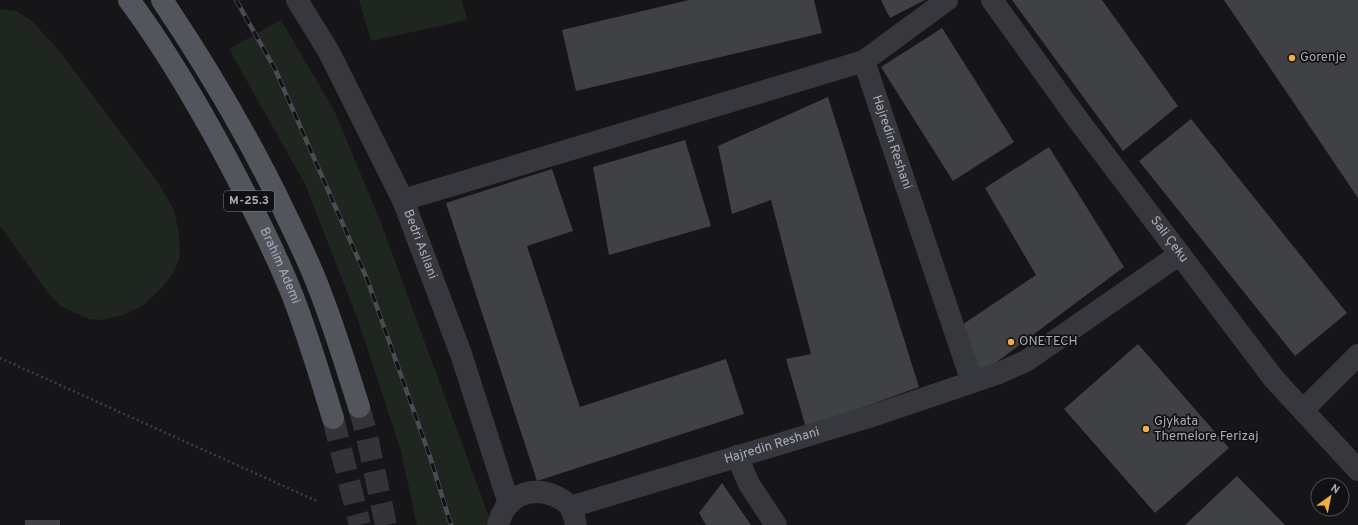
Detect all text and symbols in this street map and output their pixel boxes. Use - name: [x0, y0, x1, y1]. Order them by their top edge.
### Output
- place label: Gorenje: [1300, 50, 1346, 66]
- marker: Gorenje: [1287, 53, 1297, 63]
- street label: Hajredin Reshani: [868, 93, 915, 192]
- road number: M-25.3: [224, 191, 274, 211]
- street label: Bedri Asllani: [399, 207, 440, 282]
- street label: Sali Çeku: [1146, 213, 1191, 266]
- street label: Brahim Ademi: [255, 225, 303, 306]
- place label: ONETECH: [1019, 334, 1078, 350]
- marker: ONETECH: [1006, 337, 1016, 347]
- place label: Gjykata Themelore Ferizaj: [1154, 414, 1259, 445]
- street label: Hajredin Reshani: [723, 424, 822, 468]
- marker: Gjykata Themelore Ferizaj: [1141, 424, 1151, 434]
- north arrow: [1310, 477, 1350, 517]
- text: N: [1328, 481, 1342, 497]

